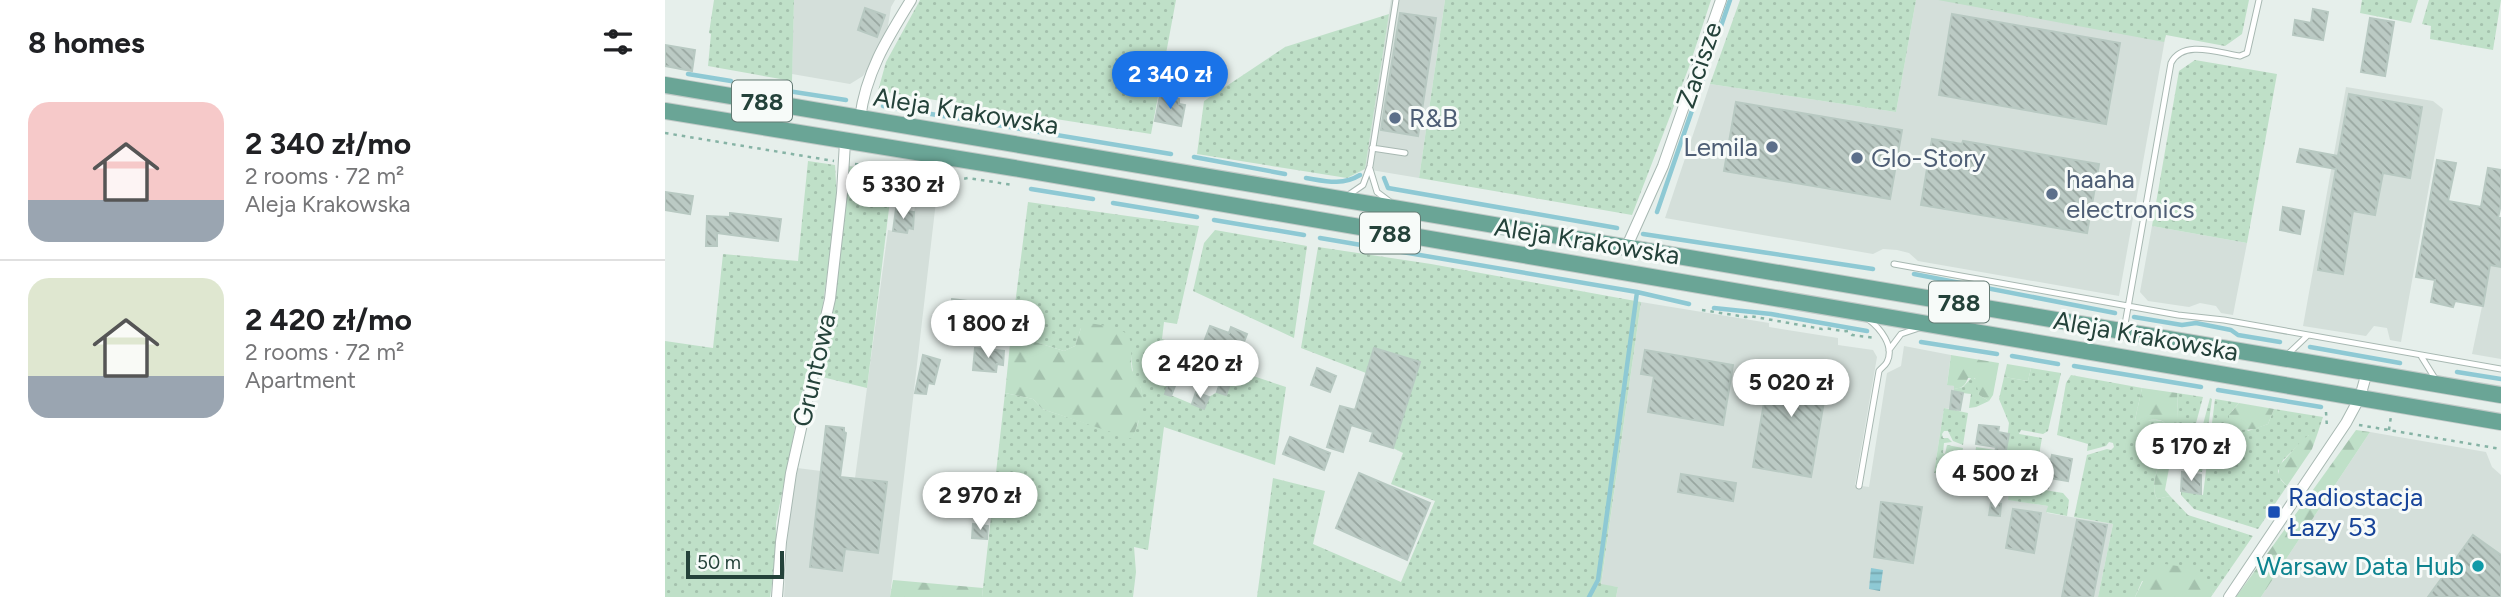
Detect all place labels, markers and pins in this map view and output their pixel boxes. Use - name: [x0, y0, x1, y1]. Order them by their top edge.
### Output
- pin: 2 340 zł: [1098, 52, 1242, 111]
- place label: R&B: [1409, 102, 1458, 134]
- marker: R&B: [1387, 110, 1403, 126]
- place label: Lemila: [1683, 131, 1758, 163]
- marker: Lemila: [1764, 139, 1780, 155]
- place label: Glo-Story: [1871, 142, 1986, 174]
- marker: Glo-Story: [1849, 150, 1865, 166]
- pin: 5 330 zł: [831, 162, 975, 221]
- place label: haaha electronics: [2066, 163, 2195, 225]
- marker: haaha electronics: [2044, 186, 2060, 202]
- pin: 1 800 zł: [916, 300, 1060, 360]
- pin: 2 420 zł: [1128, 340, 1272, 400]
- pin: 5 020 zł: [1719, 360, 1863, 419]
- pin: 5 170 zł: [2119, 424, 2263, 483]
- pin: 4 500 zł: [1923, 450, 2067, 510]
- pin: 2 970 zł: [908, 472, 1052, 532]
- place label: Radiostacja Łazy 53: [2288, 481, 2423, 543]
- marker: Radiostacja Łazy 53: [2266, 504, 2282, 520]
- place label: Warsaw Data Hub: [2256, 550, 2464, 582]
- marker: Warsaw Data Hub: [2470, 558, 2486, 574]

